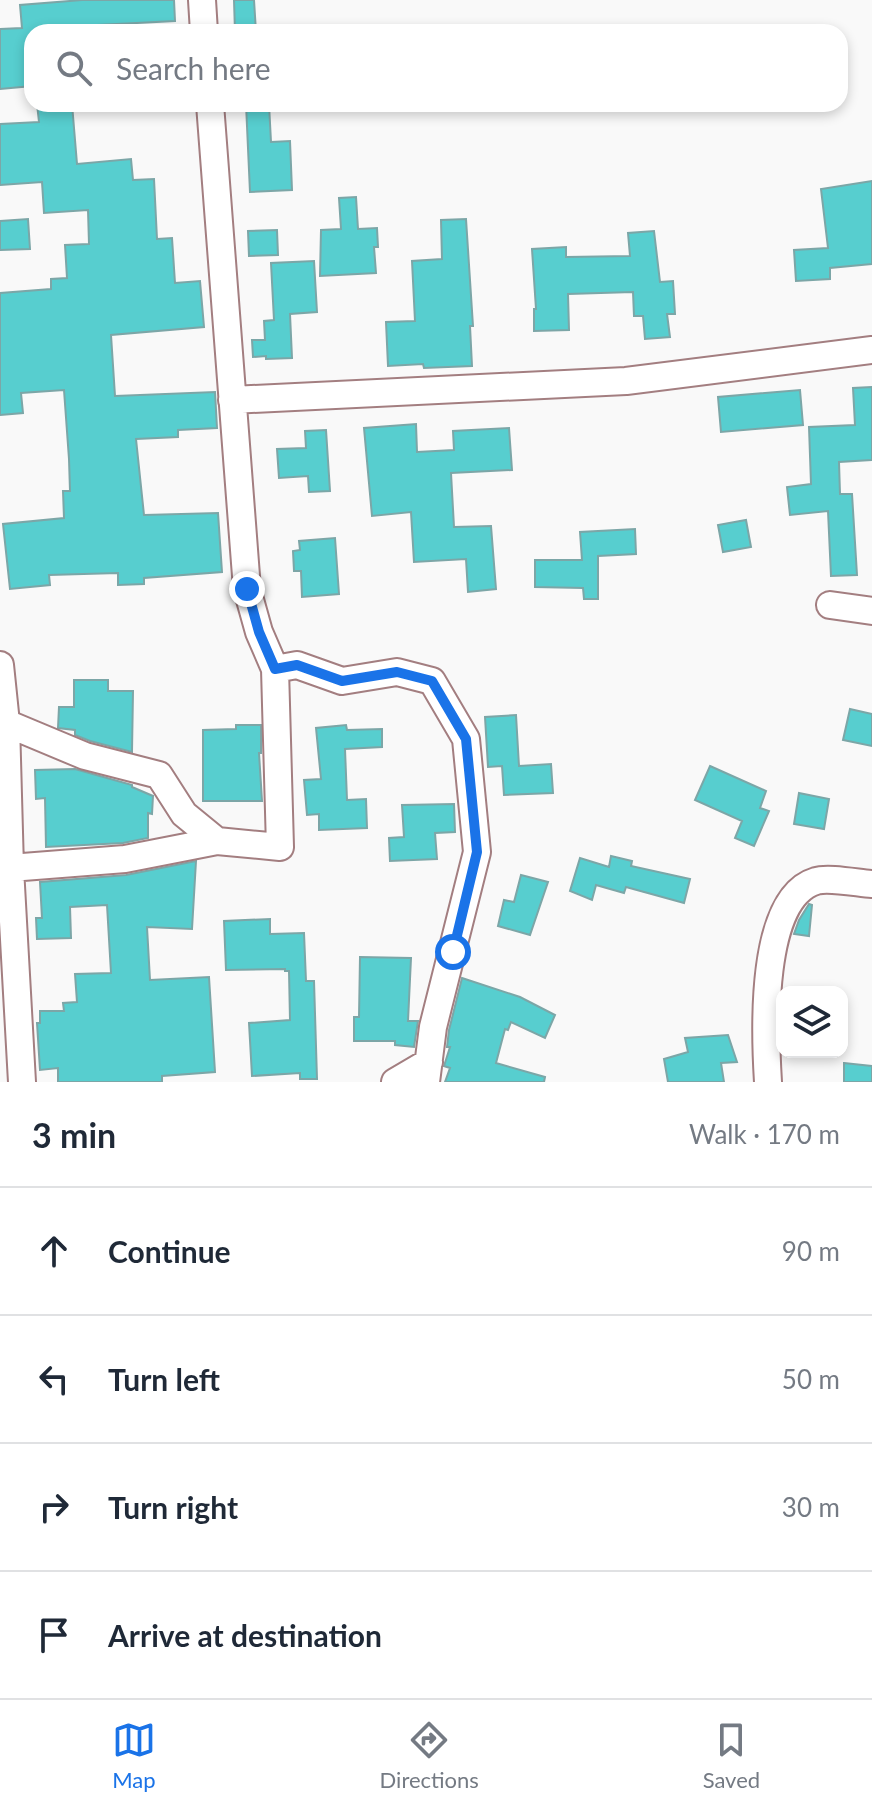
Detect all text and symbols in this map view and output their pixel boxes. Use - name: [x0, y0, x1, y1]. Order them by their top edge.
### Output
- search box: [24, 24, 848, 112]
- icon: search: [52, 46, 96, 90]
- text: Search here: [116, 50, 271, 86]
- route end: [229, 571, 265, 607]
- route start: [435, 934, 471, 970]
- map controls: [776, 986, 848, 1058]
- button: layers: [776, 986, 848, 1058]
- text: 3 min: [32, 1114, 116, 1155]
- text: Walk · 170 m: [689, 1118, 840, 1150]
- icon: ahead: [32, 1229, 76, 1273]
- text: Continue: [108, 1233, 231, 1269]
- text: 90 m: [782, 1235, 840, 1267]
- icon: left: [32, 1357, 76, 1401]
- text: Turn left: [108, 1361, 220, 1397]
- text: 50 m: [782, 1363, 840, 1395]
- icon: right: [32, 1485, 76, 1529]
- text: Turn right: [108, 1489, 238, 1525]
- text: 30 m: [782, 1491, 840, 1523]
- icon: arrive: [32, 1613, 76, 1657]
- text: Arrive at destination: [108, 1617, 382, 1653]
- tab: Map: [112, 1718, 156, 1793]
- tab: Directions: [380, 1718, 479, 1793]
- tab: Saved: [703, 1718, 760, 1793]

